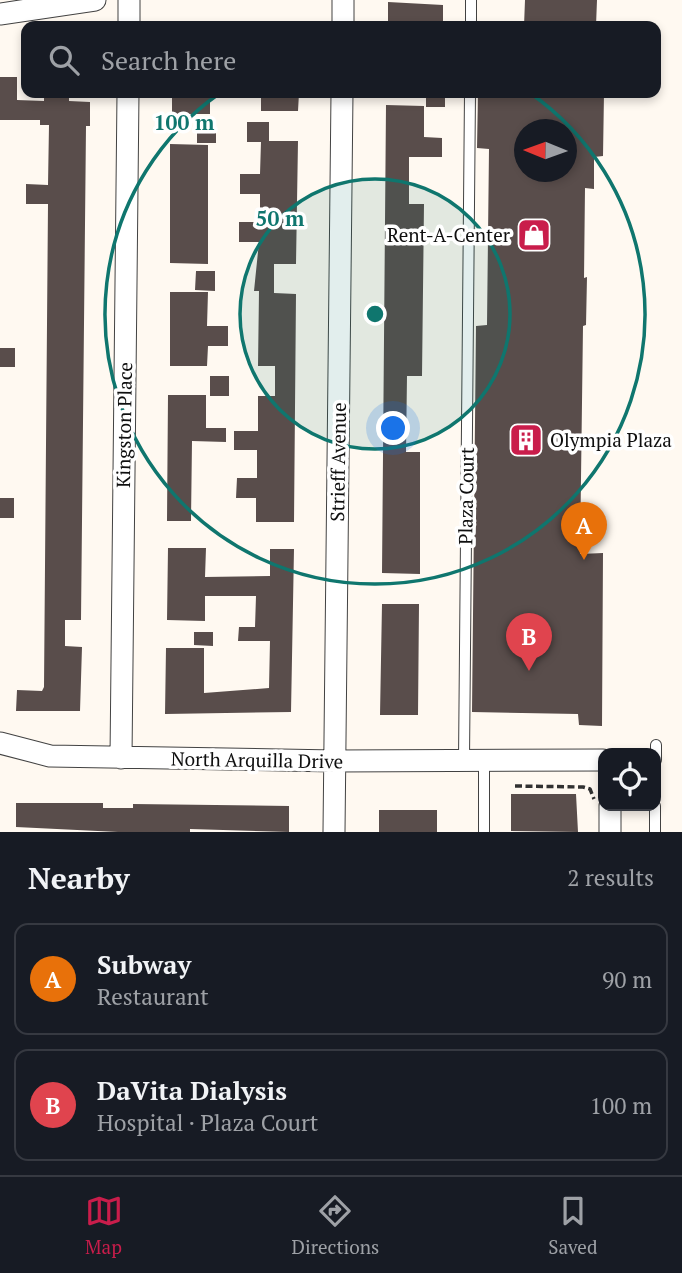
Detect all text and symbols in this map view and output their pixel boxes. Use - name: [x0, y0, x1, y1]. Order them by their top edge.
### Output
- search box: [21, 21, 661, 98]
- icon: search: [45, 41, 83, 79]
- text: Search here: [101, 43, 236, 77]
- text: 100 m: [154, 108, 215, 136]
- north arrow: [514, 119, 577, 182]
- text: 50 m: [256, 204, 305, 232]
- shop icon: Rent-A-Center: [515, 216, 553, 254]
- place label: Rent-A-Center: [387, 222, 511, 247]
- centre of rings: [363, 302, 387, 326]
- street label: Kingston Place: [110, 362, 137, 488]
- street label: Strieff Avenue: [324, 402, 351, 522]
- your location: [376, 411, 410, 445]
- building icon: Olympia Plaza: [507, 421, 545, 459]
- place label: Olympia Plaza: [550, 427, 672, 452]
- street label: Plaza Court: [452, 447, 479, 545]
- pin: A: [561, 502, 607, 560]
- pin: B: [506, 613, 552, 671]
- street label: North Arquilla Drive: [171, 745, 343, 774]
- map controls: [598, 748, 661, 811]
- button: locate: [598, 748, 661, 811]
- text: Nearby: [28, 858, 130, 898]
- text: 2 results: [567, 862, 654, 893]
- text: Subway: [97, 947, 191, 981]
- text: A: [45, 964, 61, 995]
- text: 90 m: [602, 964, 652, 995]
- text: Restaurant: [97, 981, 209, 1012]
- text: DaVita Dialysis: [97, 1073, 287, 1107]
- text: B: [46, 1090, 60, 1121]
- text: 100 m: [590, 1090, 652, 1121]
- text: Hospital · Plaza Court: [97, 1107, 318, 1138]
- tab: Map: [85, 1192, 123, 1259]
- tab: Directions: [292, 1192, 379, 1259]
- tab: Saved: [548, 1192, 597, 1259]

